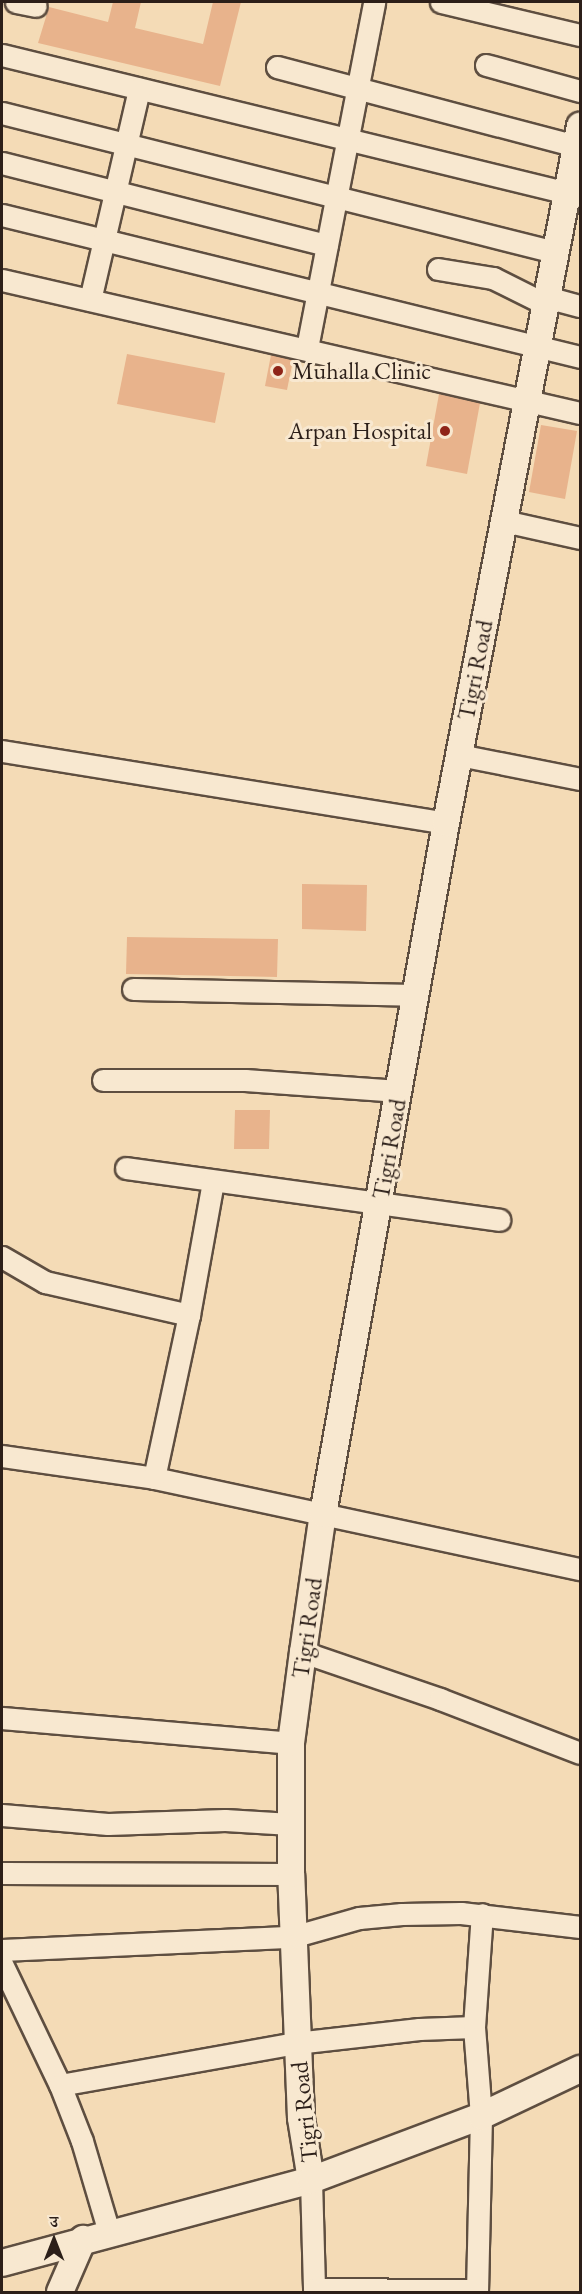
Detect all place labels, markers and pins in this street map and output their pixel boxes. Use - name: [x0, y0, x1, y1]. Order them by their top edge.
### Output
- place label: Muhalla Clinic: [292, 357, 431, 385]
- marker: Muhalla Clinic: [269, 362, 287, 380]
- place label: Arpan Hospital: [288, 417, 432, 445]
- marker: Arpan Hospital: [436, 422, 454, 440]

